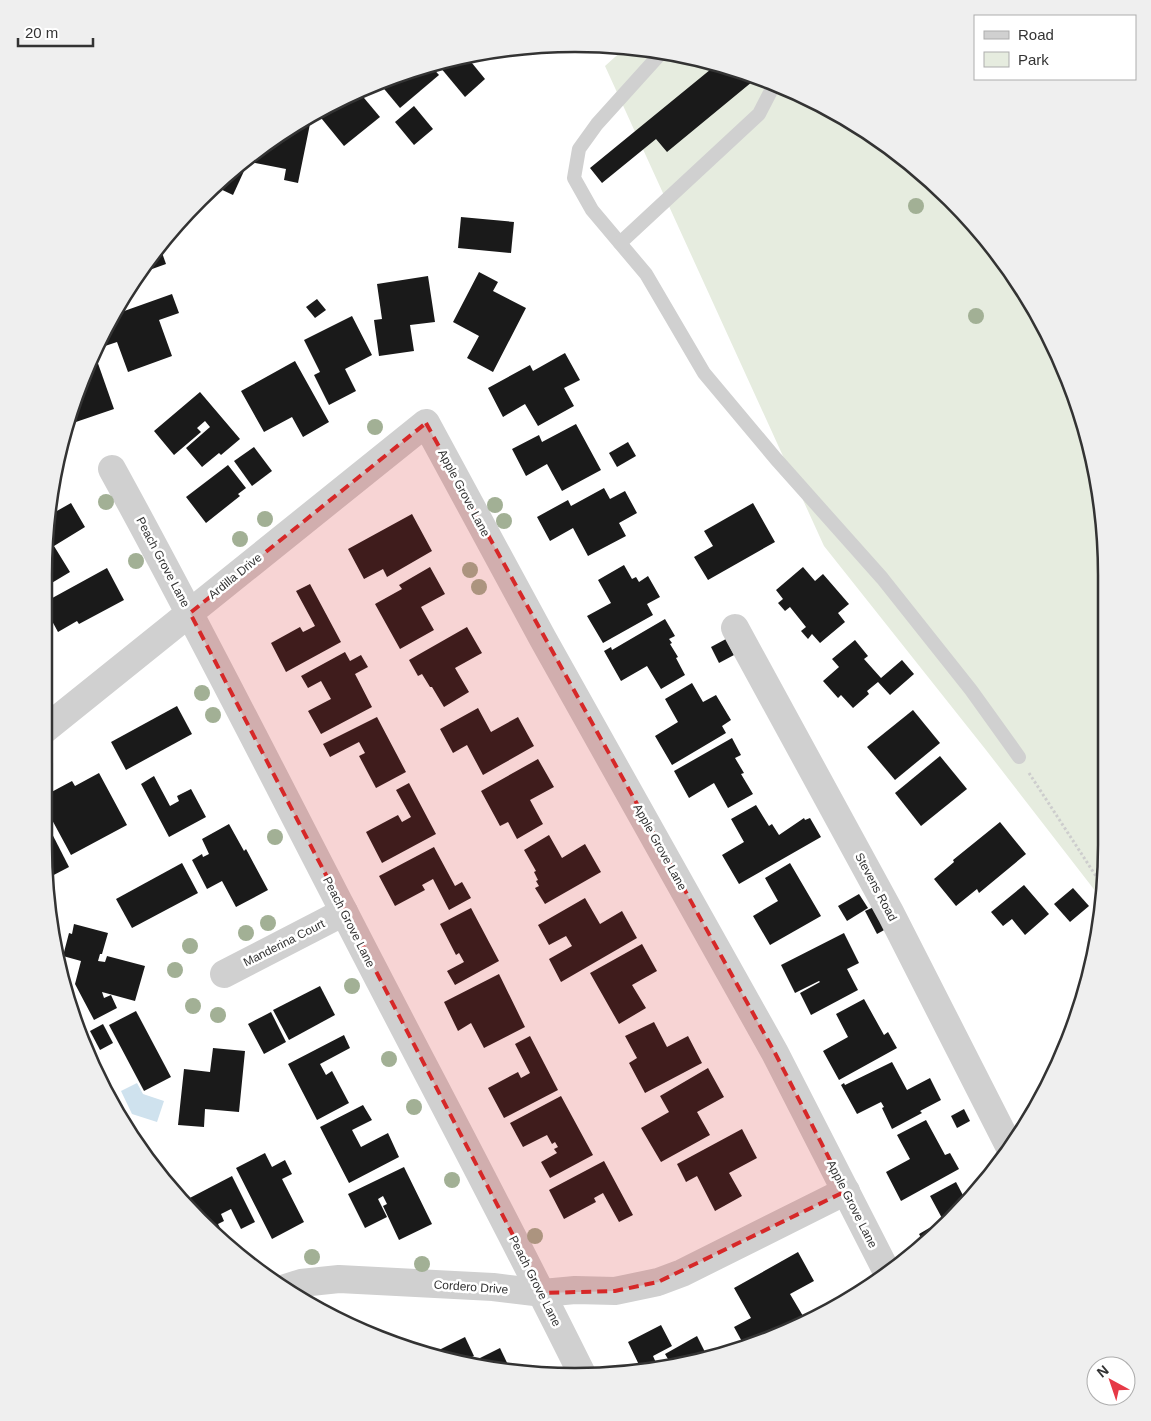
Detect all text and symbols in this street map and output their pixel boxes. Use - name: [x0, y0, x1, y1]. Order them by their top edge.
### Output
- scale bar: [18, 15, 92, 47]
- legend: [974, 15, 1136, 80]
- text: 20 m: [25, 24, 58, 41]
- text: Road: [1018, 26, 1054, 43]
- text: Park: [1018, 51, 1049, 68]
- street label: Apple Grove Lane: [435, 447, 493, 539]
- street label: Peach Grove Lane: [133, 515, 193, 610]
- street label: Ardilla Drive: [205, 550, 265, 602]
- street label: Apple Grove Lane: [630, 801, 690, 893]
- street label: Stevens Road: [852, 850, 900, 924]
- street label: Peach Grove Lane: [320, 874, 378, 970]
- street label: Manderina Court: [241, 916, 328, 970]
- street label: Apple Grove Lane: [824, 1158, 880, 1251]
- street label: Peach Grove Lane: [506, 1233, 564, 1329]
- street label: Cordero Drive: [433, 1277, 509, 1297]
- north arrow: [1086, 1356, 1136, 1406]
- text: N: [1094, 1362, 1112, 1380]

